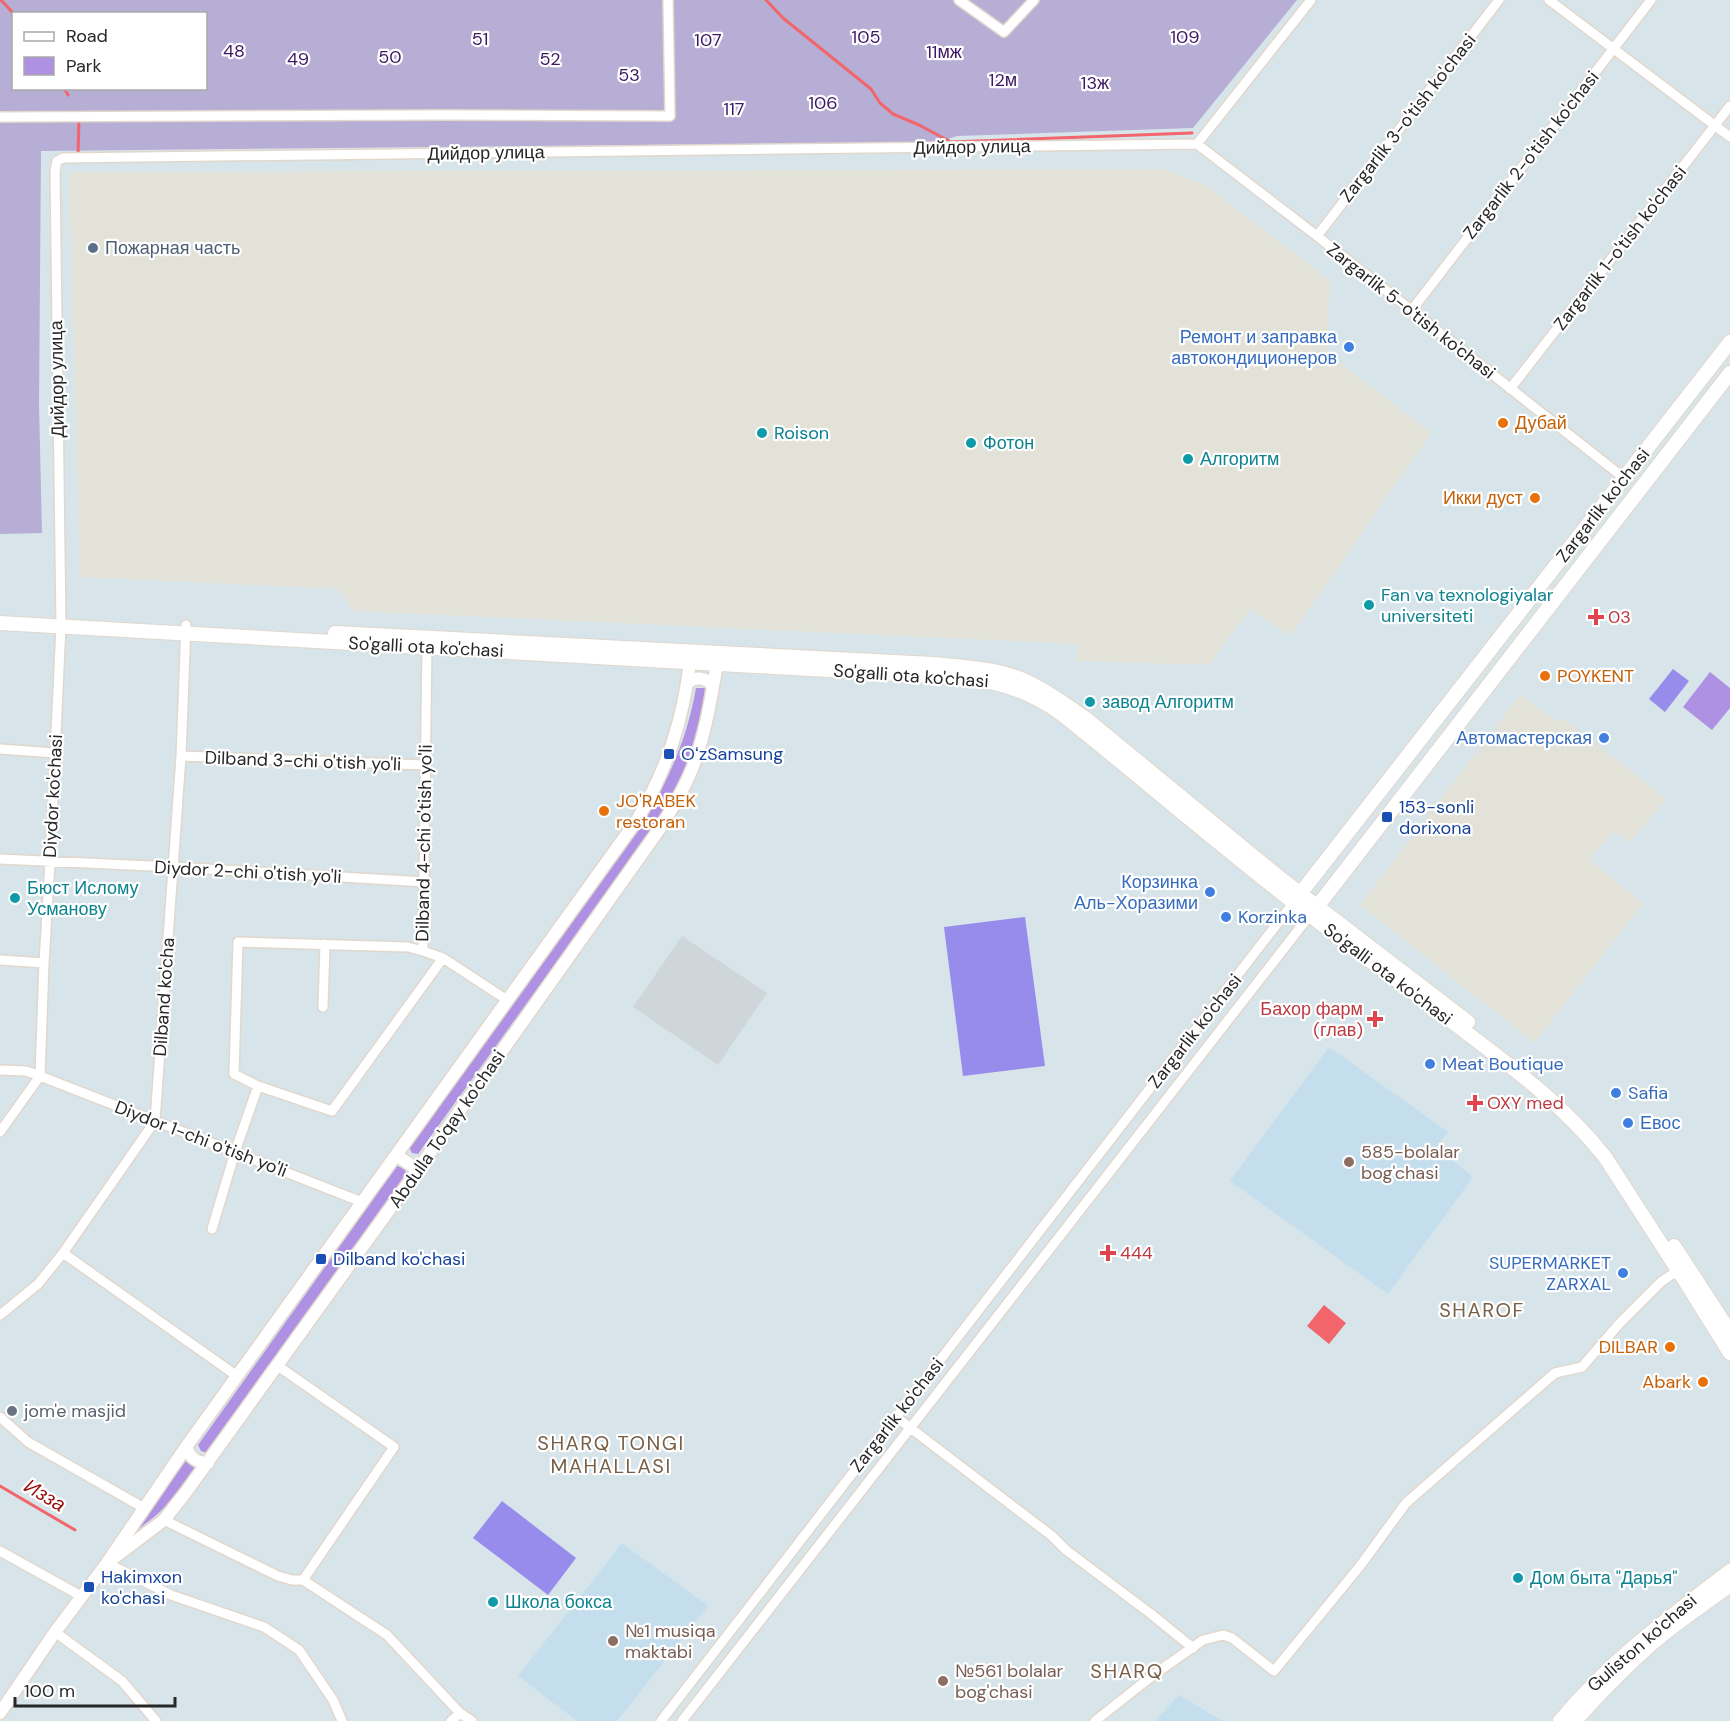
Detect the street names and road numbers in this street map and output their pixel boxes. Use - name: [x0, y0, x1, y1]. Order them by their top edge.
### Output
- street label: Zargarlik 3-o'tish ko'chasi: [1335, 29, 1481, 207]
- street label: Zargarlik 2-o'tish ko'chasi: [1458, 66, 1604, 244]
- street label: Дийдор улица: [913, 134, 1032, 160]
- street label: Дийдор улица: [427, 140, 546, 166]
- street label: Zargarlik 1-o'tish ko'chasi: [1548, 161, 1692, 335]
- street label: Zargarlik 5-o'tish ko'chasi: [1322, 238, 1500, 384]
- street label: Дийдор улица: [44, 319, 70, 438]
- street label: Zargarlik ko'chasi: [1551, 443, 1655, 567]
- street label: So'galli ota ko'chasi: [348, 631, 504, 663]
- street label: So'galli ota ko'chasi: [833, 659, 989, 693]
- street label: Diydor ko'chasi: [38, 734, 68, 858]
- street label: Dilband 4-chi o'tish yo'li: [410, 744, 438, 942]
- street label: Dilband 3-chi o'tish yo'li: [204, 746, 402, 776]
- street label: Diydor 2-chi o'tish yo'li: [154, 855, 342, 889]
- street label: So'galli ota ko'chasi: [1319, 918, 1457, 1030]
- street label: Dilband ko'cha: [148, 937, 180, 1057]
- street label: Zargarlik ko'chasi: [1143, 969, 1247, 1093]
- street label: Abdulla To'qay ko'chasi: [383, 1045, 511, 1213]
- street label: Diydor 1-chi o'tish yo'li: [111, 1095, 291, 1183]
- street label: Zargarlik ko'chasi: [845, 1353, 949, 1477]
- street label: Guliston ko'chasi: [1582, 1589, 1702, 1697]

